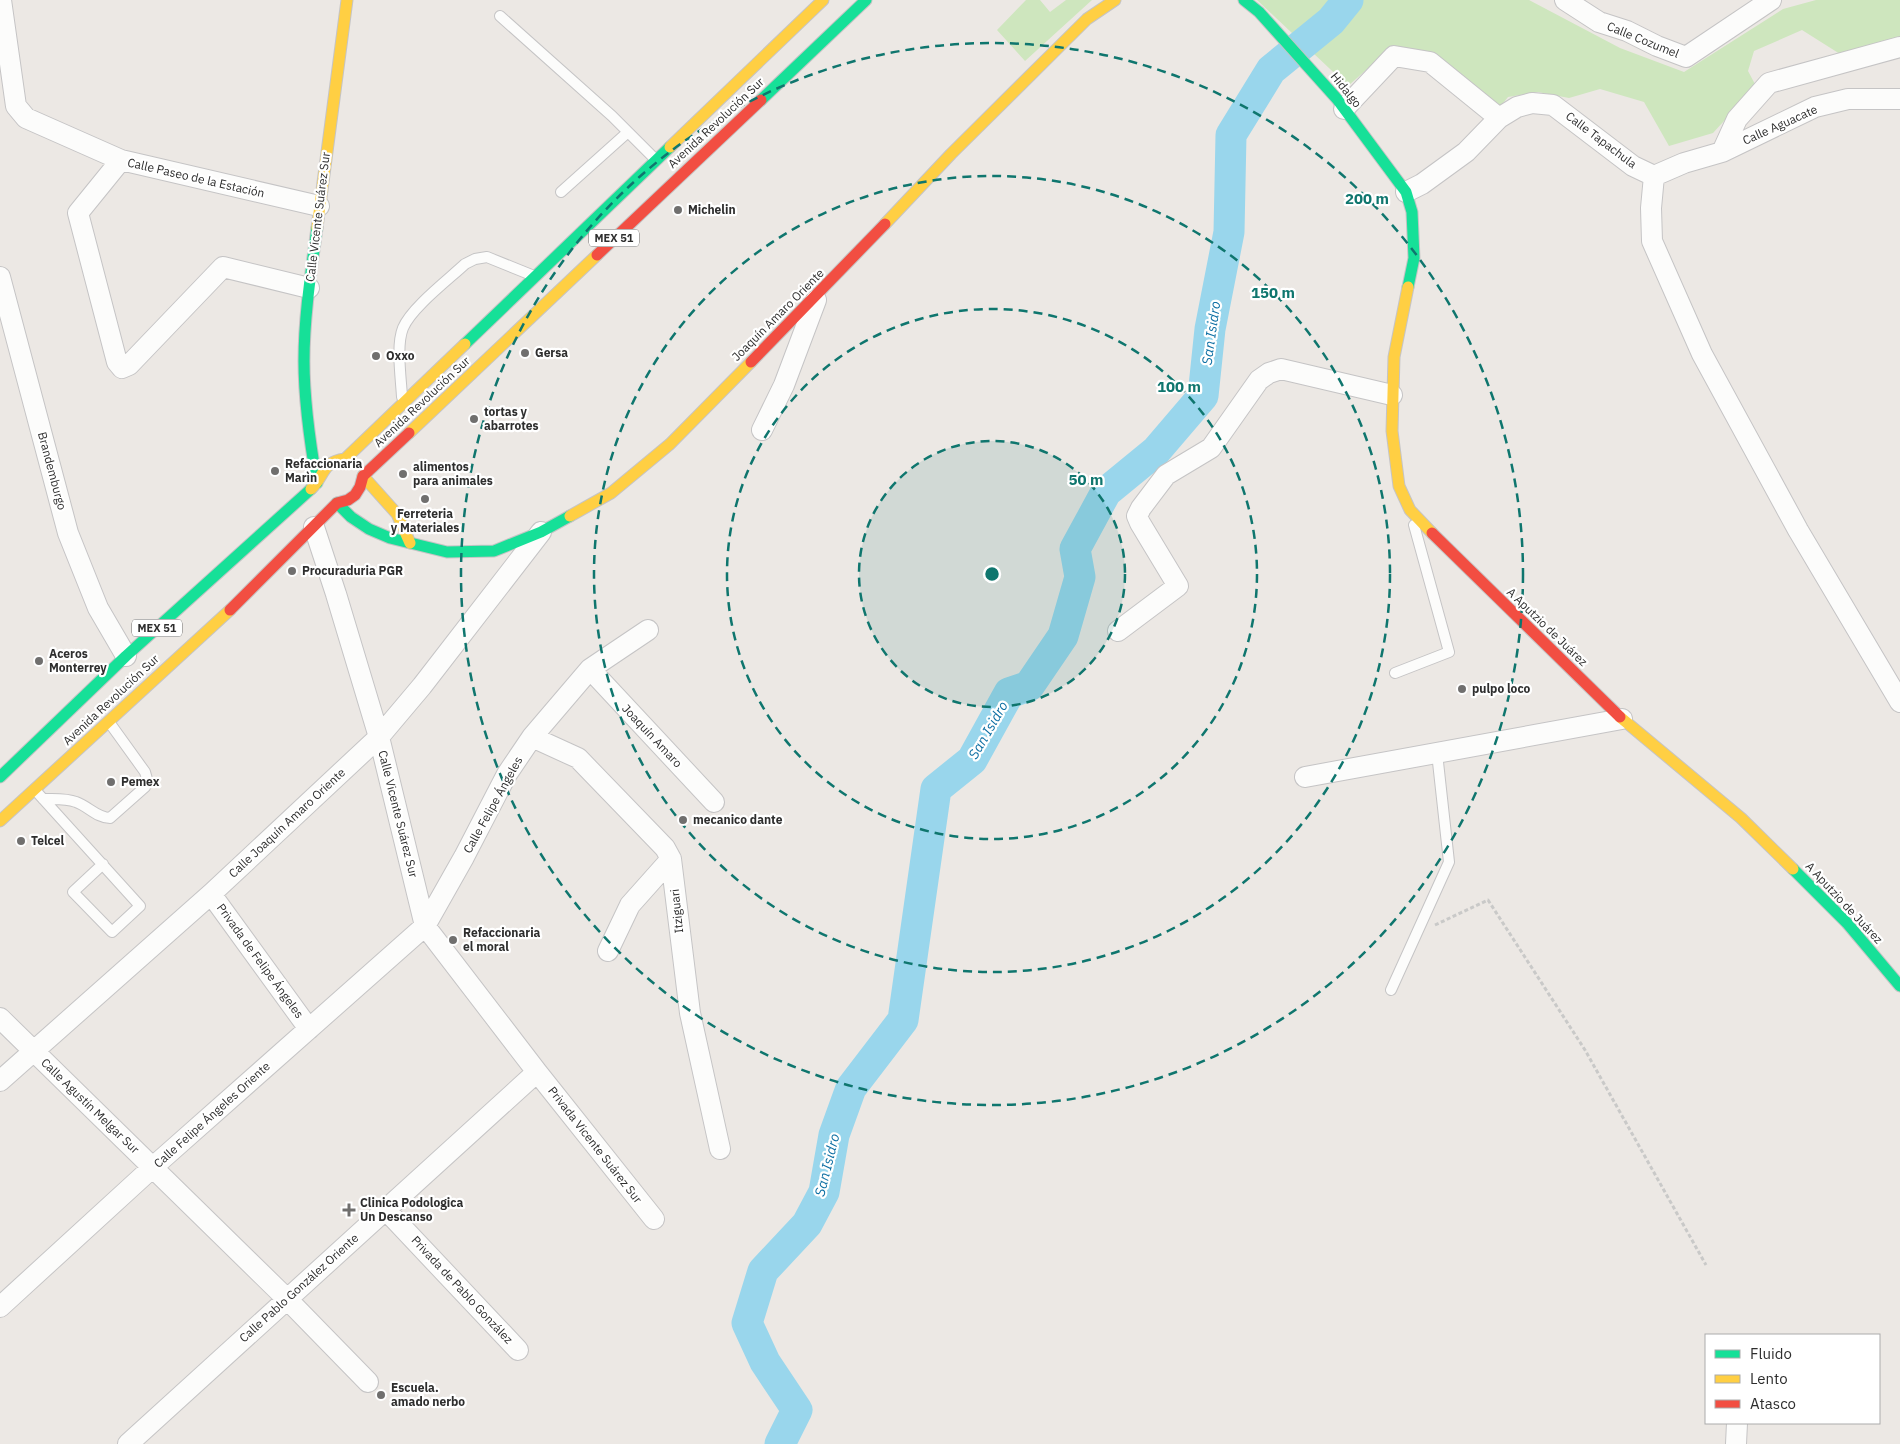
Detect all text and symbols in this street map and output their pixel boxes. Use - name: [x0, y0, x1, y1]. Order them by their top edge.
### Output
- street label: Calle Cozumel: [1605, 18, 1681, 61]
- street label: Hidalgo: [1328, 69, 1365, 111]
- street label: Avenida Revolución Sur: [664, 74, 767, 171]
- street label: Calle Aguacate: [1740, 101, 1820, 148]
- street label: Calle Tapachula: [1563, 108, 1640, 171]
- street label: Calle Vicente Suárez Sur: [302, 151, 333, 283]
- street label: Calle Paseo de la Estación: [126, 154, 266, 201]
- text: 200 m: [1345, 189, 1389, 208]
- place label: Michelin: [688, 202, 736, 217]
- marker: Michelin: [672, 204, 684, 216]
- road number: MEX 51: [589, 230, 639, 247]
- street label: Joaquín Amaro Oriente: [728, 265, 827, 364]
- text: 150 m: [1251, 283, 1295, 302]
- water label: San Isidro: [1198, 300, 1224, 366]
- place label: Gersa: [535, 345, 568, 360]
- marker: Gersa: [519, 347, 531, 359]
- place label: Oxxo: [386, 348, 415, 363]
- marker: Oxxo: [370, 350, 382, 362]
- street label: Avenida Revolución Sur: [370, 353, 473, 450]
- text: 100 m: [1157, 377, 1201, 396]
- place label: tortas y abarrotes: [484, 404, 539, 433]
- marker: tortas y abarrotes: [468, 413, 480, 425]
- street label: Brandemburgo: [35, 430, 70, 512]
- place label: Refaccionaria Marìn: [285, 456, 363, 485]
- place label: alimentos para animales: [413, 459, 493, 488]
- marker: Refaccionaria Marìn: [269, 465, 281, 477]
- marker: alimentos para animales: [397, 468, 409, 480]
- text: 50 m: [1069, 470, 1103, 489]
- marker: Ferreteria y Materiales: [419, 493, 431, 505]
- place label: Ferreteria y Materiales: [391, 506, 459, 535]
- place label: Procuraduria PGR: [302, 563, 403, 578]
- marker: Procuraduria PGR: [286, 565, 298, 577]
- centre of rings: [983, 565, 1001, 583]
- street label: A Aputzio de Juárez: [1504, 584, 1591, 669]
- road number: MEX 51: [132, 620, 182, 636]
- place label: Aceros Monterrey: [49, 646, 107, 675]
- street label: Avenida Revolución Sur: [59, 651, 162, 748]
- marker: Aceros Monterrey: [33, 655, 45, 667]
- place label: pulpo loco: [1472, 681, 1531, 696]
- marker: pulpo loco: [1456, 683, 1468, 695]
- water label: San Isidro: [964, 698, 1012, 762]
- street label: Joaquín Amaro: [619, 701, 686, 771]
- street label: Calle Vicente Suárez Sur: [375, 749, 422, 880]
- street label: Calle Felipe Ángeles: [460, 754, 525, 856]
- street label: Calle Joaquín Amaro Oriente: [225, 764, 348, 881]
- place label: Pemex: [121, 774, 160, 789]
- marker: Pemex: [105, 776, 117, 788]
- place label: mecanico dante: [693, 812, 783, 827]
- marker: mecanico dante: [677, 814, 689, 826]
- place label: Telcel: [31, 833, 64, 848]
- marker: Telcel: [15, 835, 27, 847]
- street label: A Aputzio de Juárez: [1803, 859, 1886, 947]
- street label: Itziguari: [667, 888, 686, 934]
- street label: Privada de Felipe Ángeles: [214, 900, 307, 1021]
- place label: Refaccionaria el moral: [463, 925, 541, 954]
- marker: Refaccionaria el moral: [447, 934, 459, 946]
- street label: Calle Agustín Melgar Sur: [38, 1055, 143, 1157]
- street label: Calle Felipe Ángeles Oriente: [150, 1058, 273, 1171]
- street label: Privada Vicente Suárez Sur: [545, 1083, 646, 1206]
- water label: San Isidro: [811, 1131, 844, 1198]
- place label: Clinica Podologica Un Descanso: [360, 1195, 463, 1224]
- marker: Clinica Podologica Un Descanso: [342, 1203, 356, 1217]
- street label: Calle Pablo González Oriente: [236, 1230, 362, 1345]
- street label: Privada de Pablo González: [408, 1233, 517, 1347]
- legend: [1705, 1334, 1880, 1424]
- text: Fluido: [1750, 1344, 1792, 1363]
- text: Lento: [1750, 1369, 1788, 1388]
- place label: Escuela. amado nerbo: [391, 1380, 465, 1409]
- marker: Escuela. amado nerbo: [375, 1389, 387, 1401]
- text: Atasco: [1750, 1394, 1796, 1413]

